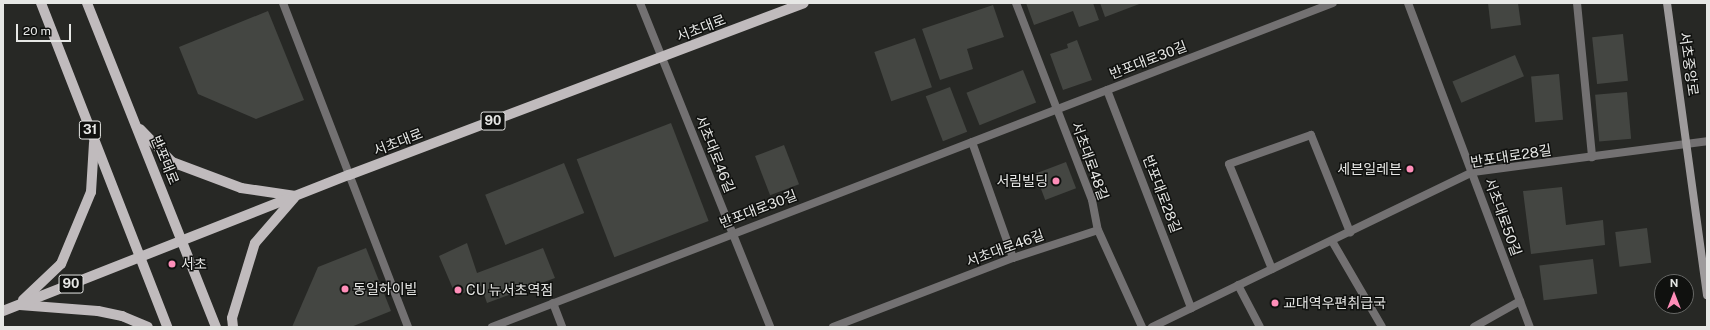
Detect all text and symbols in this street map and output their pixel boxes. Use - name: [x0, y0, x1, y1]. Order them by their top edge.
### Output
- street label: 서초대로: [674, 11, 728, 45]
- scale bar: [18, 16, 73, 42]
- text: 20 m: [23, 24, 51, 38]
- street label: 서초중앙로: [1676, 31, 1702, 97]
- street label: 반포대로30길: [1107, 38, 1189, 82]
- road number: 90: [480, 110, 506, 132]
- street label: 서초대로46길: [692, 113, 738, 195]
- road number: 31: [78, 119, 102, 141]
- street label: 서초대로48길: [1068, 119, 1112, 203]
- street label: 서초대로: [371, 125, 425, 159]
- street label: 반포대로: [148, 133, 182, 187]
- street label: 반포대로28길: [1469, 141, 1553, 171]
- street label: 반포대로28길: [1139, 153, 1185, 235]
- place label: 세븐일레븐: [1338, 161, 1402, 177]
- marker: 세븐일레븐: [1405, 164, 1415, 174]
- place label: 서림빌딩: [996, 173, 1048, 189]
- marker: 서림빌딩: [1051, 176, 1061, 186]
- street label: 서초대로50길: [1481, 176, 1525, 258]
- street label: 반포대로30길: [717, 187, 799, 231]
- street label: 서초대로46길: [964, 226, 1046, 270]
- place label: 서초: [181, 256, 207, 272]
- marker: 서초: [166, 258, 178, 270]
- road number: 90: [58, 273, 84, 295]
- north arrow: [1654, 274, 1694, 314]
- text: N: [1670, 277, 1678, 289]
- place label: 동일하이빌: [353, 281, 417, 297]
- place label: CU 뉴서초역점: [466, 282, 553, 298]
- marker: 동일하이빌: [340, 284, 350, 294]
- marker: CU 뉴서초역점: [453, 285, 463, 295]
- place label: 교대역우편취급국: [1283, 295, 1386, 311]
- marker: 교대역우편취급국: [1270, 298, 1280, 308]

